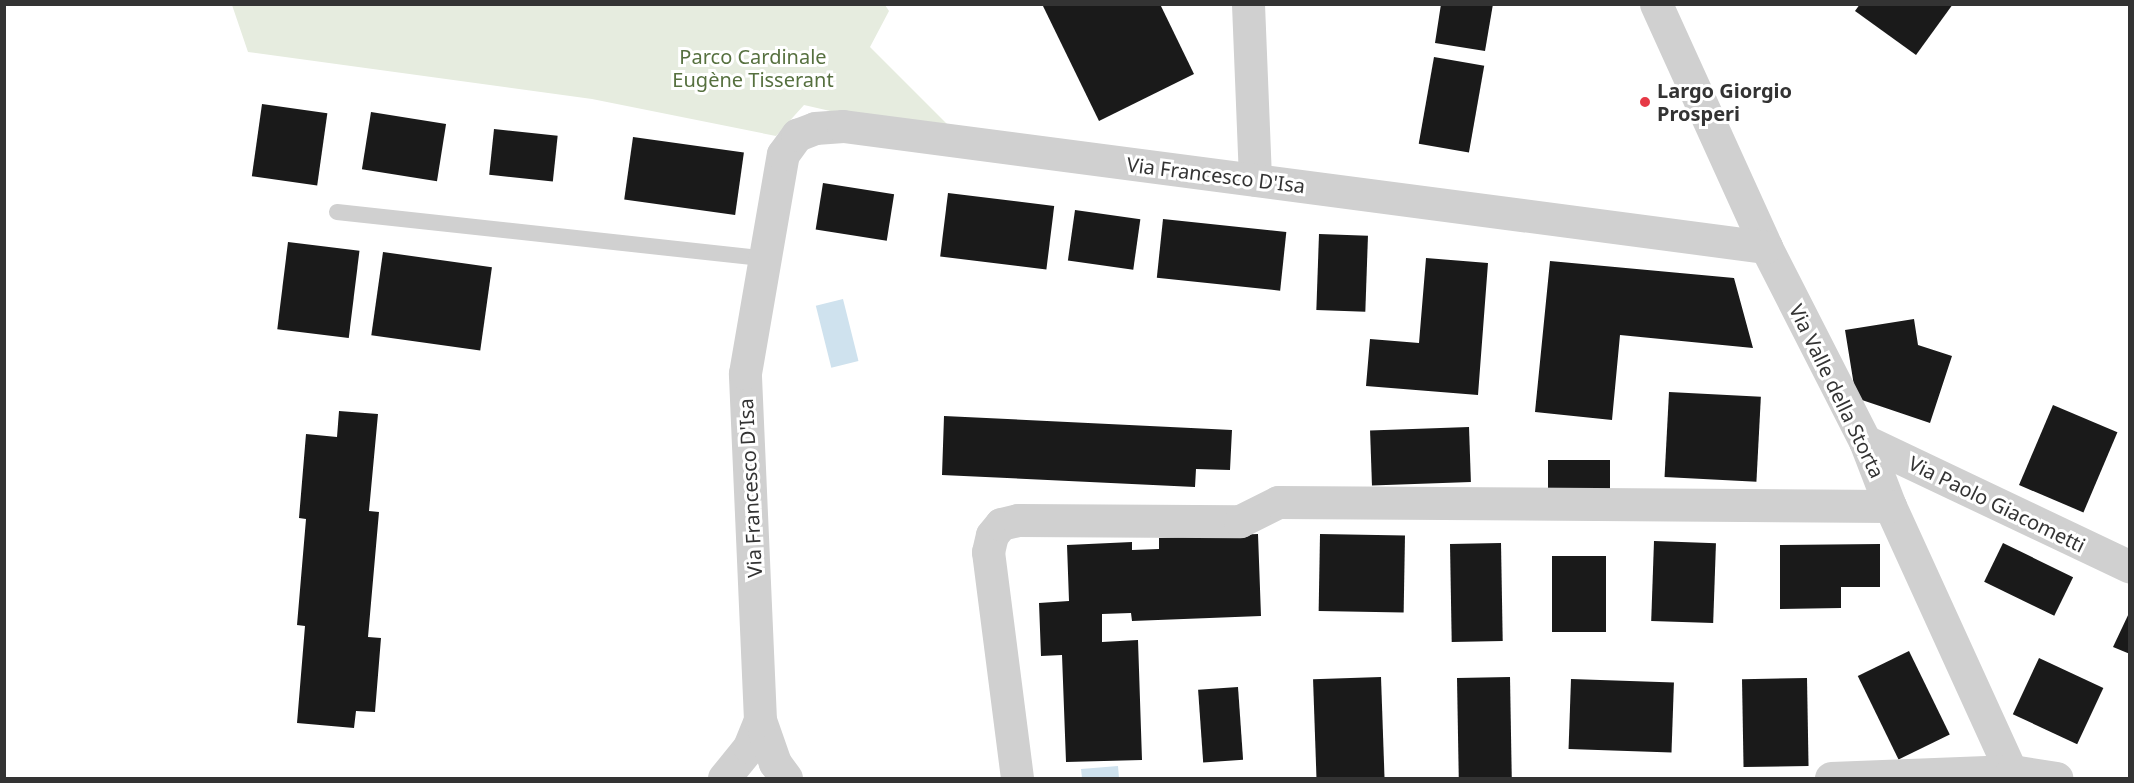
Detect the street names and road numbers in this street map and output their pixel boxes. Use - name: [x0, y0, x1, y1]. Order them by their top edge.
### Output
- street label: Via Francesco D'Isa: [1125, 152, 1307, 198]
- street label: Via Valle della Storta: [1784, 300, 1890, 482]
- street label: Via Francesco D'Isa: [733, 398, 767, 578]
- street label: Via Paolo Giacometti: [1905, 451, 2089, 557]

